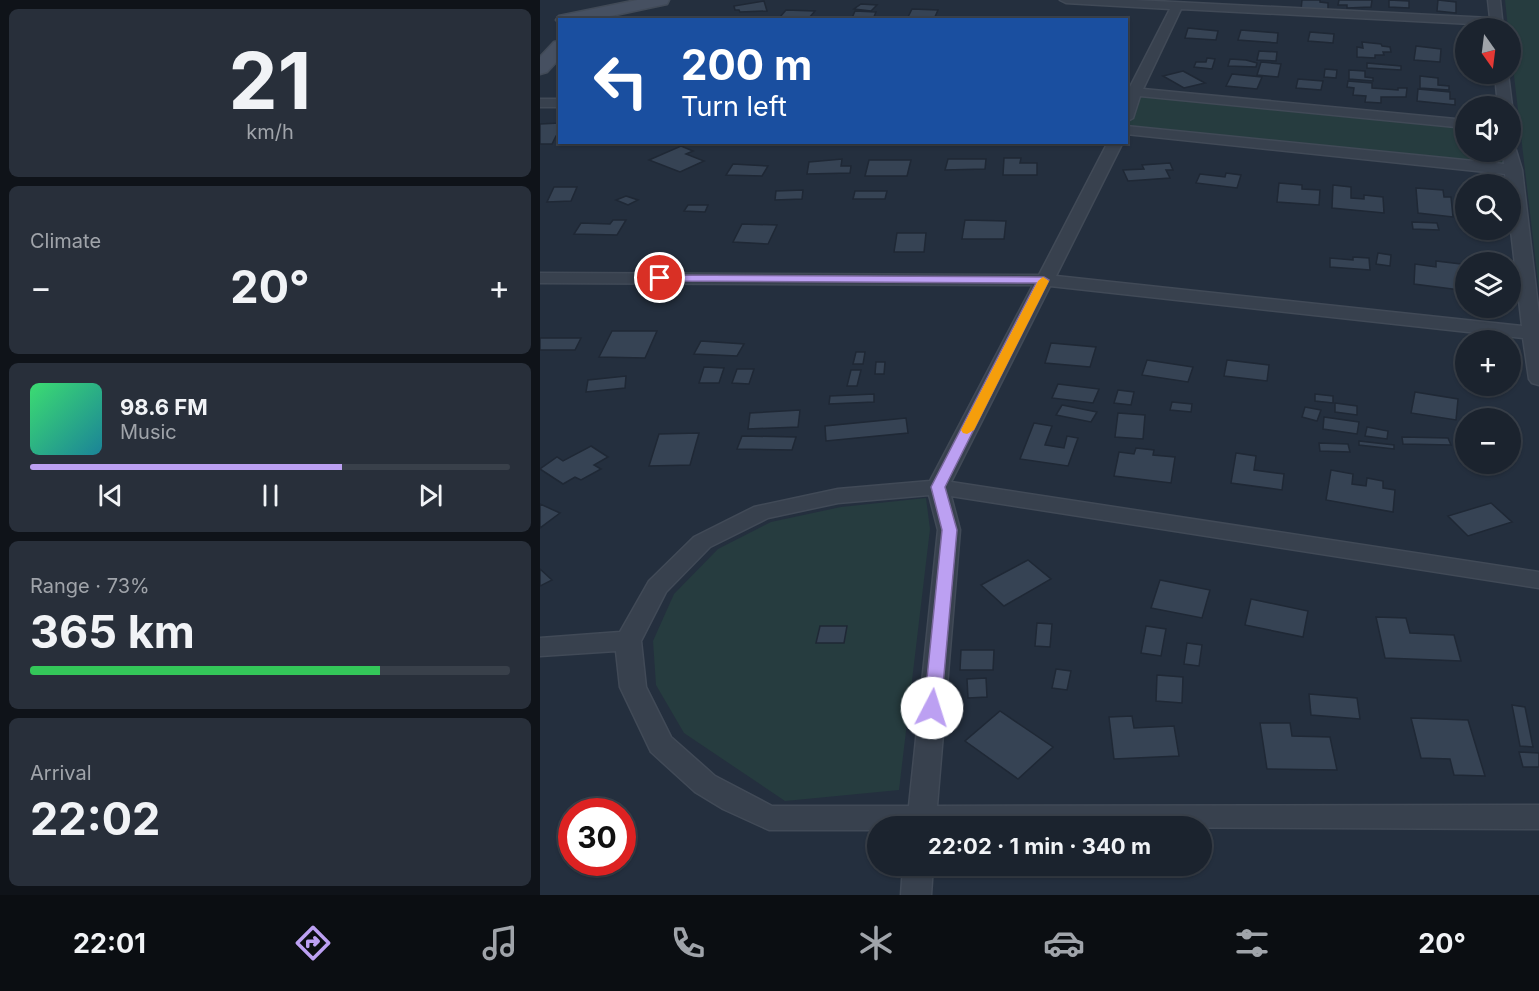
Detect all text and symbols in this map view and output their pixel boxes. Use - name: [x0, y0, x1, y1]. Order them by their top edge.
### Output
- north arrow: [1455, 18, 1521, 84]
- map controls: [1455, 18, 1521, 474]
- text: 21: [229, 33, 311, 128]
- text: 200 m: [681, 39, 812, 90]
- icon: left: [582, 42, 660, 120]
- text: Turn left: [681, 90, 787, 123]
- button: sound: [1455, 96, 1521, 162]
- text: km/h: [246, 120, 294, 144]
- button: search: [1455, 174, 1521, 240]
- text: Climate: [30, 229, 101, 253]
- pin: [634, 252, 685, 303]
- button: layers: [1455, 252, 1521, 318]
- text: 20°: [230, 259, 310, 314]
- icon: arrive: [643, 261, 676, 294]
- text: −: [30, 267, 52, 307]
- text: +: [488, 267, 510, 307]
- button: +: [1455, 330, 1521, 396]
- text: 98.6 FM: [120, 394, 208, 420]
- button: −: [1455, 408, 1521, 474]
- text: Music: [120, 420, 177, 444]
- icon: previous: [94, 479, 127, 512]
- icon: pause: [254, 479, 287, 512]
- icon: next: [414, 479, 447, 512]
- text: Range · 73%: [30, 574, 150, 598]
- text: 365 km: [30, 604, 195, 659]
- position arrow: [900, 676, 964, 740]
- text: Arrival: [30, 761, 92, 785]
- text: 22:02: [30, 791, 160, 846]
- speed limit sign: 30: [558, 798, 636, 876]
- text: 22:02 · 1 min · 340 m: [928, 833, 1151, 859]
- icon: directions: [292, 922, 334, 964]
- icon: music: [479, 922, 521, 964]
- icon: phone: [667, 922, 709, 964]
- icon: climate: [855, 922, 897, 964]
- icon: car: [1043, 922, 1085, 964]
- icon: filters: [1231, 922, 1273, 964]
- text: 22:01: [73, 927, 146, 960]
- text: 20°: [1418, 927, 1466, 960]

